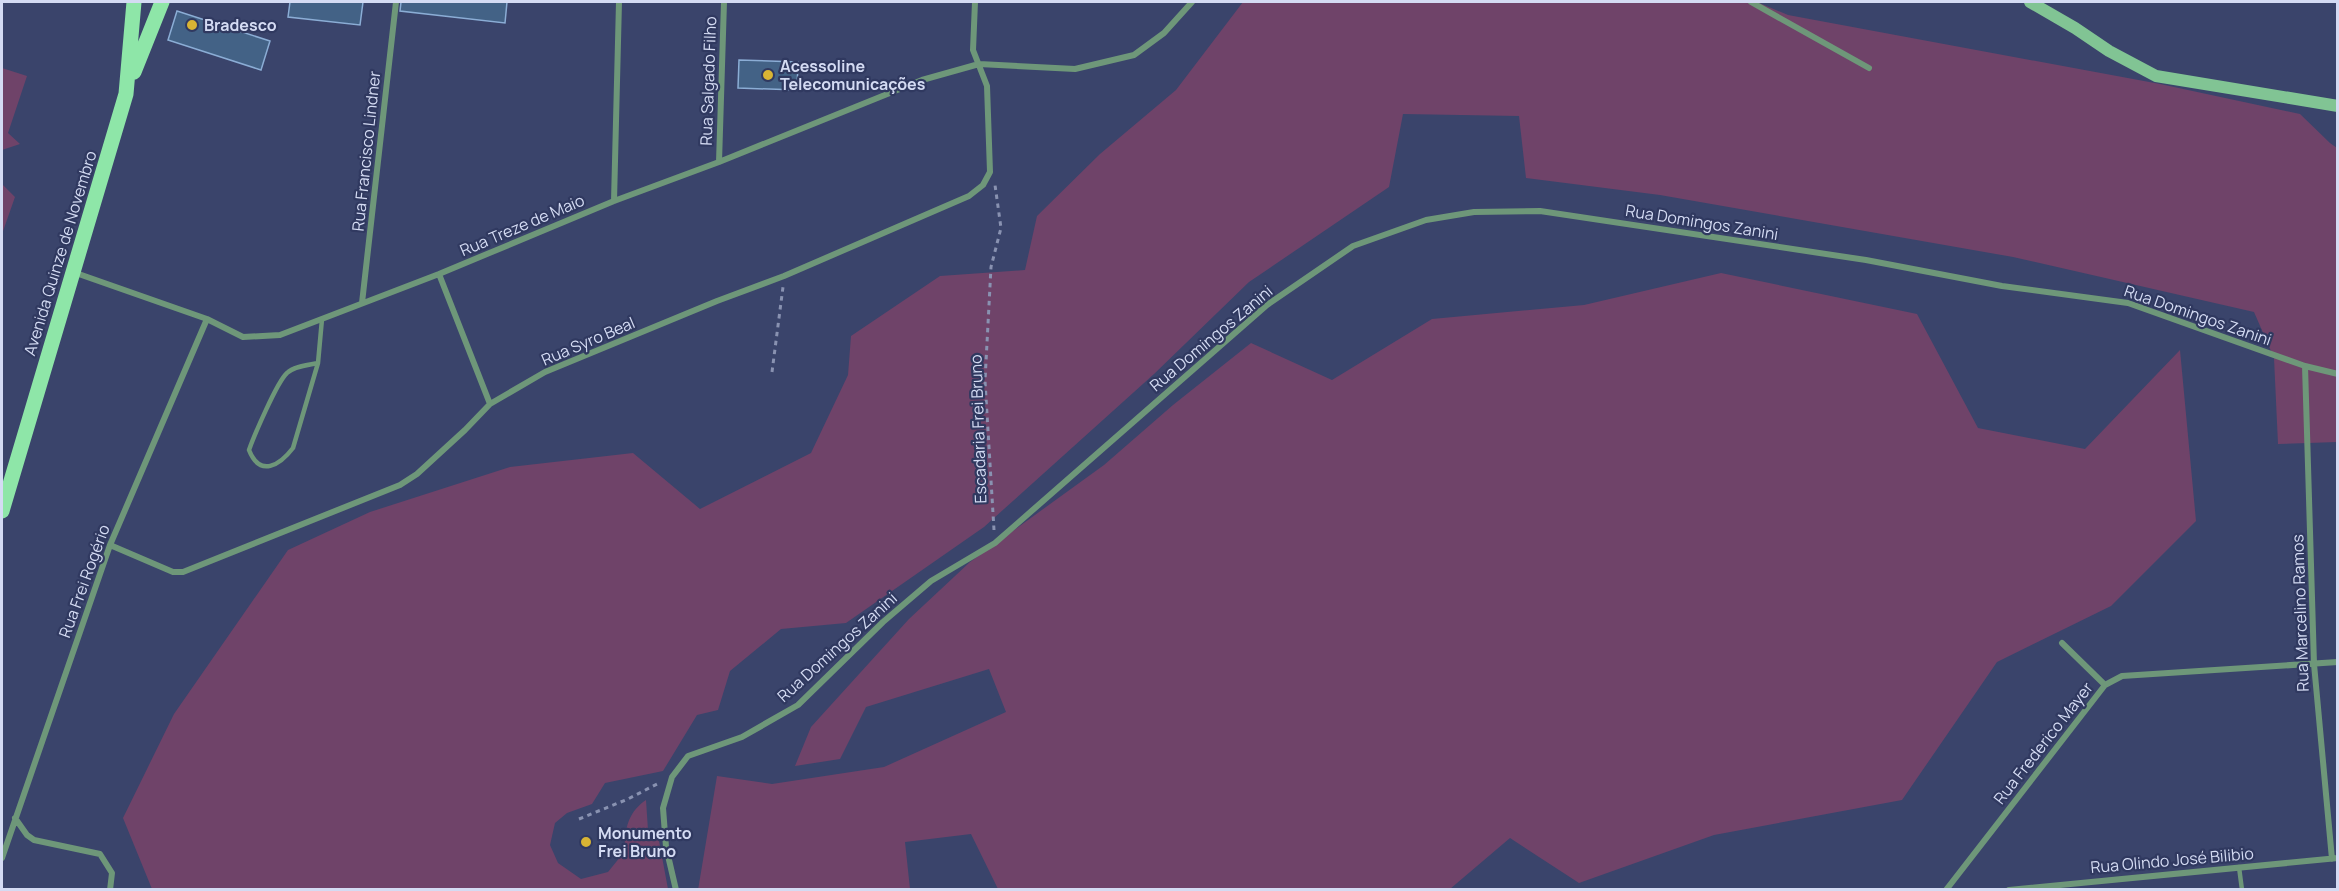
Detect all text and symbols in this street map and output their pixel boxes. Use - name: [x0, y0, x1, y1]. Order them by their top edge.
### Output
- place label: Bradesco: [204, 14, 277, 36]
- street label: Rua Salgado Filho: [695, 16, 721, 146]
- marker: Bradesco: [185, 18, 199, 32]
- place label: Acessoline Telecomunicações: [780, 55, 926, 95]
- marker: Acessoline Telecomunicações: [761, 68, 775, 82]
- street label: Rua Francisco Lindner: [347, 70, 385, 232]
- street label: Avenida Quinze de Novembro: [18, 148, 102, 358]
- street label: Rua Treze de Maio: [456, 189, 588, 261]
- street label: Rua Domingos Zanini: [1624, 199, 1780, 245]
- street label: Rua Domingos Zanini: [2121, 279, 2275, 351]
- street label: Rua Domingos Zanini: [1145, 280, 1277, 396]
- street label: Rua Syro Beal: [538, 311, 638, 371]
- street label: Escadaria Frei Bruno: [964, 354, 992, 504]
- street label: Rua Frei Rogério: [53, 521, 115, 641]
- street label: Rua Marcelino Ramos: [2286, 534, 2314, 692]
- street label: Rua Domingos Zanini: [772, 587, 902, 707]
- street label: Rua Frederico Mayer: [1988, 677, 2098, 809]
- place label: Monumento Frei Bruno: [598, 822, 692, 862]
- marker: Monumento Frei Bruno: [579, 835, 593, 849]
- street label: Rua Olindo José Bilibio: [2089, 842, 2255, 878]

